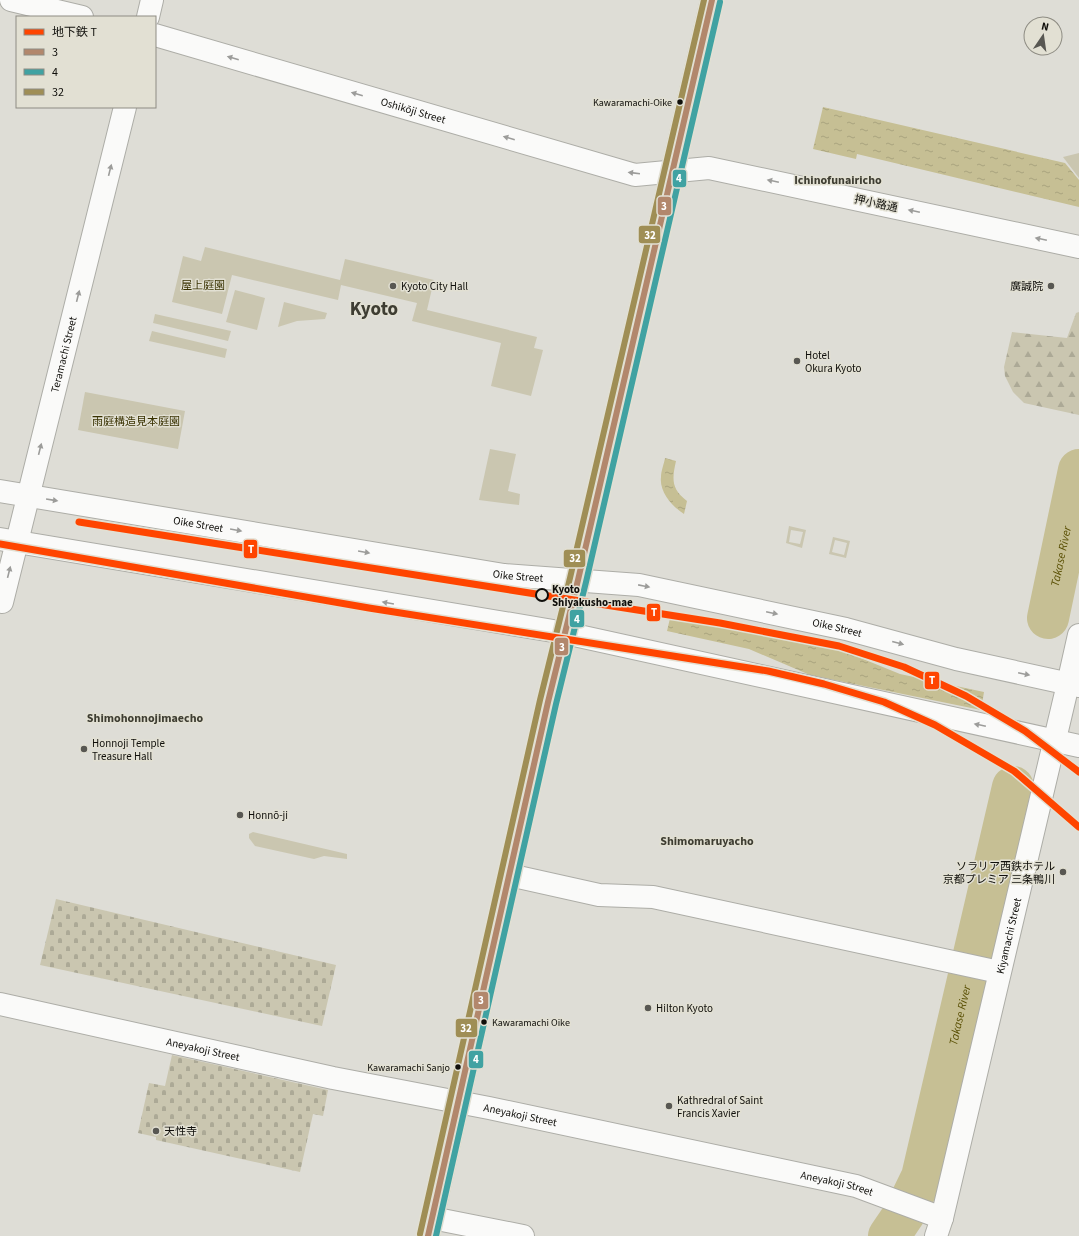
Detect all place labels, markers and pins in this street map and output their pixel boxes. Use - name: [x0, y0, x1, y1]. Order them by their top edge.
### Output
- place label: Kawaramachi-Oike: [593, 96, 672, 110]
- marker: Kawaramachi-Oike: [675, 97, 685, 107]
- place label: Kyoto City Hall: [401, 279, 468, 294]
- place label: 廣誠院: [1010, 279, 1043, 294]
- marker: Kyoto City Hall: [388, 281, 398, 291]
- marker: 廣誠院: [1046, 281, 1056, 291]
- place label: Hotel Okura Kyoto: [805, 348, 861, 376]
- marker: Hotel Okura Kyoto: [792, 356, 802, 366]
- place label: Kyoto Shiyakusho-mae: [552, 582, 633, 610]
- marker: Kyoto Shiyakusho-mae: [535, 588, 549, 602]
- place label: Honnoji Temple Treasure Hall: [92, 736, 165, 764]
- marker: Honnoji Temple Treasure Hall: [79, 744, 89, 754]
- place label: Honnō-ji: [248, 808, 288, 823]
- marker: Honnō-ji: [235, 810, 245, 820]
- place label: ソラリア西鉄ホテル 京都プレミア 三条鴨川: [943, 859, 1055, 887]
- marker: ソラリア西鉄ホテル 京都プレミア 三条鴨川: [1058, 867, 1068, 877]
- place label: Hilton Kyoto: [656, 1001, 713, 1016]
- marker: Hilton Kyoto: [643, 1003, 653, 1013]
- place label: Kawaramachi Oike: [492, 1016, 570, 1030]
- marker: Kawaramachi Oike: [479, 1017, 489, 1027]
- place label: Kawaramachi Sanjo: [367, 1061, 450, 1075]
- marker: Kawaramachi Sanjo: [453, 1062, 463, 1072]
- place label: Kathredral of Saint Francis Xavier: [677, 1093, 763, 1121]
- marker: Kathredral of Saint Francis Xavier: [664, 1101, 674, 1111]
- place label: 天性寺: [164, 1124, 197, 1139]
- marker: 天性寺: [151, 1126, 161, 1136]

